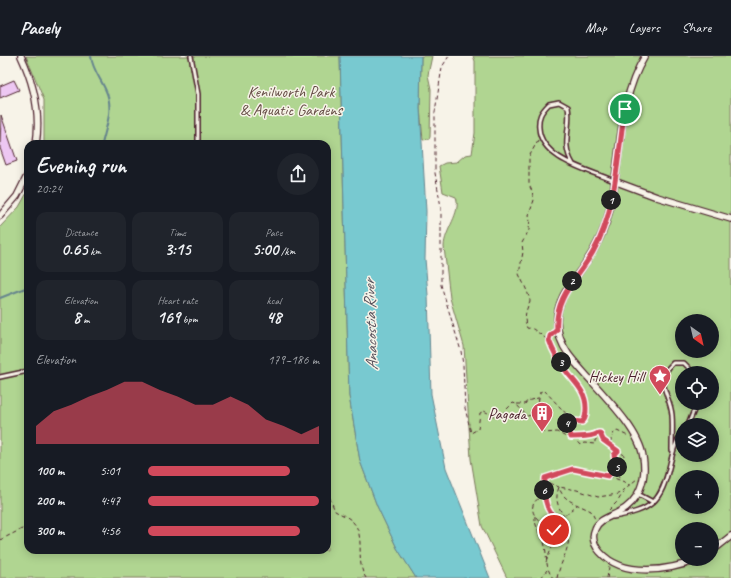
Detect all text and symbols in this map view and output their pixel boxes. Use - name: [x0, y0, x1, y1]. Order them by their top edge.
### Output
- text: Pacely: [20, 16, 60, 40]
- text: Map: [585, 19, 607, 36]
- text: Layers: [629, 19, 660, 36]
- text: Share: [682, 19, 711, 36]
- park label: Kenilworth Park & Aquatic Gardens: [240, 82, 343, 120]
- pin: [608, 92, 642, 126]
- icon: arrive: [614, 98, 636, 120]
- text: Evening run: [36, 152, 126, 180]
- button: share: [277, 153, 319, 195]
- text: 20:24: [36, 181, 62, 197]
- pin: 1: [601, 190, 621, 210]
- text: 1: [609, 193, 613, 207]
- text: Distance: [65, 225, 98, 239]
- text: Time: [169, 225, 186, 239]
- text: Pace: [265, 225, 282, 239]
- text: 0.65: [61, 239, 88, 260]
- text: 3:15: [164, 239, 191, 260]
- text: 5:00: [252, 239, 278, 260]
- text: km: [88, 244, 101, 258]
- text: /km: [278, 244, 295, 258]
- pin: 2: [562, 271, 582, 291]
- text: 2: [570, 274, 574, 288]
- water label: Anacostia River: [358, 276, 383, 371]
- text: Elevation: [64, 293, 98, 307]
- text: Heart rate: [157, 293, 198, 307]
- text: kcal: [267, 293, 281, 307]
- text: 8: [73, 307, 81, 328]
- text: 169: [157, 307, 180, 328]
- text: 48: [266, 307, 281, 328]
- text: m: [81, 312, 89, 326]
- text: bpm: [180, 312, 198, 326]
- north arrow: [675, 314, 719, 358]
- map controls: [675, 314, 719, 566]
- text: Elevation: [36, 352, 76, 368]
- text: 179–186 m: [268, 352, 319, 368]
- pin: 3: [551, 352, 571, 372]
- text: 3: [559, 355, 563, 369]
- place icon: Hickey Hill: [647, 363, 673, 396]
- button: locate: [675, 366, 719, 410]
- place label: Hickey Hill: [588, 367, 647, 387]
- building icon: Pagoda: [529, 400, 555, 433]
- place label: Pagoda: [488, 404, 527, 424]
- pin: 4: [557, 413, 577, 433]
- text: 4: [565, 416, 569, 430]
- button: layers: [675, 418, 719, 462]
- pin: 5: [607, 457, 627, 477]
- text: 5: [615, 460, 619, 474]
- text: 100 m: [36, 463, 64, 479]
- text: 5:01: [100, 463, 120, 479]
- button: +: [675, 470, 719, 514]
- pin: 6: [534, 480, 554, 500]
- text: 6: [541, 483, 547, 497]
- text: 200 m: [36, 493, 64, 509]
- text: 4:47: [100, 493, 120, 509]
- pin: [537, 513, 571, 547]
- icon: check: [543, 519, 565, 541]
- button: −: [675, 522, 719, 566]
- text: 300 m: [36, 523, 64, 539]
- text: 4:56: [100, 523, 120, 539]

